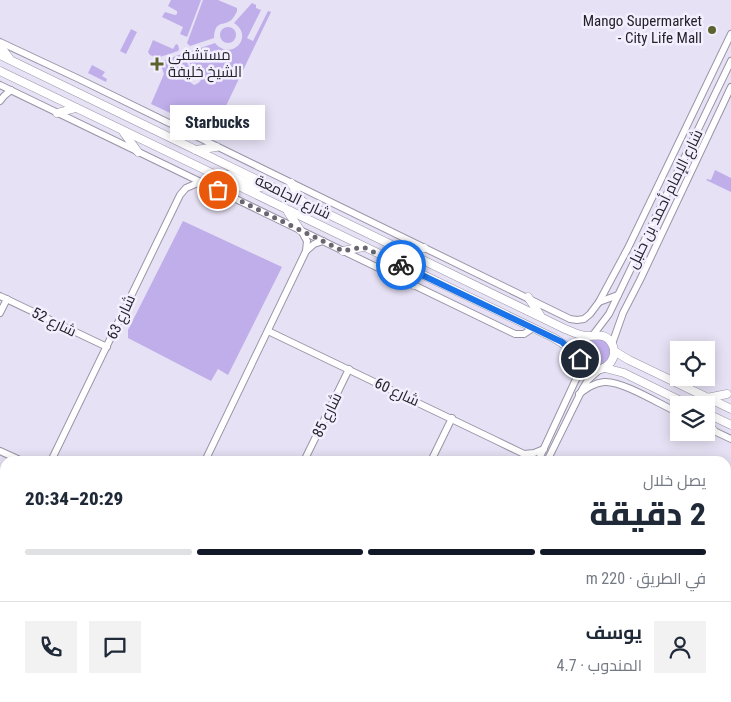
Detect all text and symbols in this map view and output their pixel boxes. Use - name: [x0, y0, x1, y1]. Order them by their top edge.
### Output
- place label: Mango Supermarket - City Life Mall: [583, 12, 702, 47]
- marker: Mango Supermarket - City Life Mall: [706, 24, 718, 36]
- place label: مستشفى الشيخ خليفة: [168, 46, 242, 83]
- marker: مستشفى الشيخ خليفة: [150, 57, 164, 71]
- callout: Starbucks: [170, 105, 266, 140]
- text: Starbucks: [185, 113, 250, 132]
- street label: شارع الإمام أحمد بن حنبل: [623, 126, 708, 272]
- pin: [197, 169, 239, 211]
- street label: شارع الجامعة: [251, 171, 334, 225]
- icon: bag: [204, 176, 232, 204]
- courier: [376, 240, 426, 290]
- icon: bike: [387, 251, 415, 279]
- street label: شارع 63: [103, 292, 141, 343]
- street label: شارع 52: [28, 304, 79, 342]
- pin: [559, 338, 601, 380]
- map controls: [670, 341, 715, 441]
- button: locate: [670, 341, 715, 386]
- icon: home: [566, 345, 594, 373]
- street label: شارع 60: [371, 374, 422, 412]
- street label: شارع 85: [309, 390, 347, 441]
- button: layers: [670, 396, 715, 441]
- text: يصل خلال: [643, 471, 706, 490]
- text: 20:29–20:34: [25, 487, 123, 510]
- text: 2 دقيقة: [589, 495, 706, 533]
- text: في الطريق · 220 m: [586, 569, 706, 588]
- button: phone: [25, 621, 77, 673]
- button: chat: [89, 621, 141, 673]
- text: يوسف: [586, 621, 642, 644]
- button: person: [654, 621, 706, 673]
- text: المندوب · 4.7: [557, 656, 642, 675]

